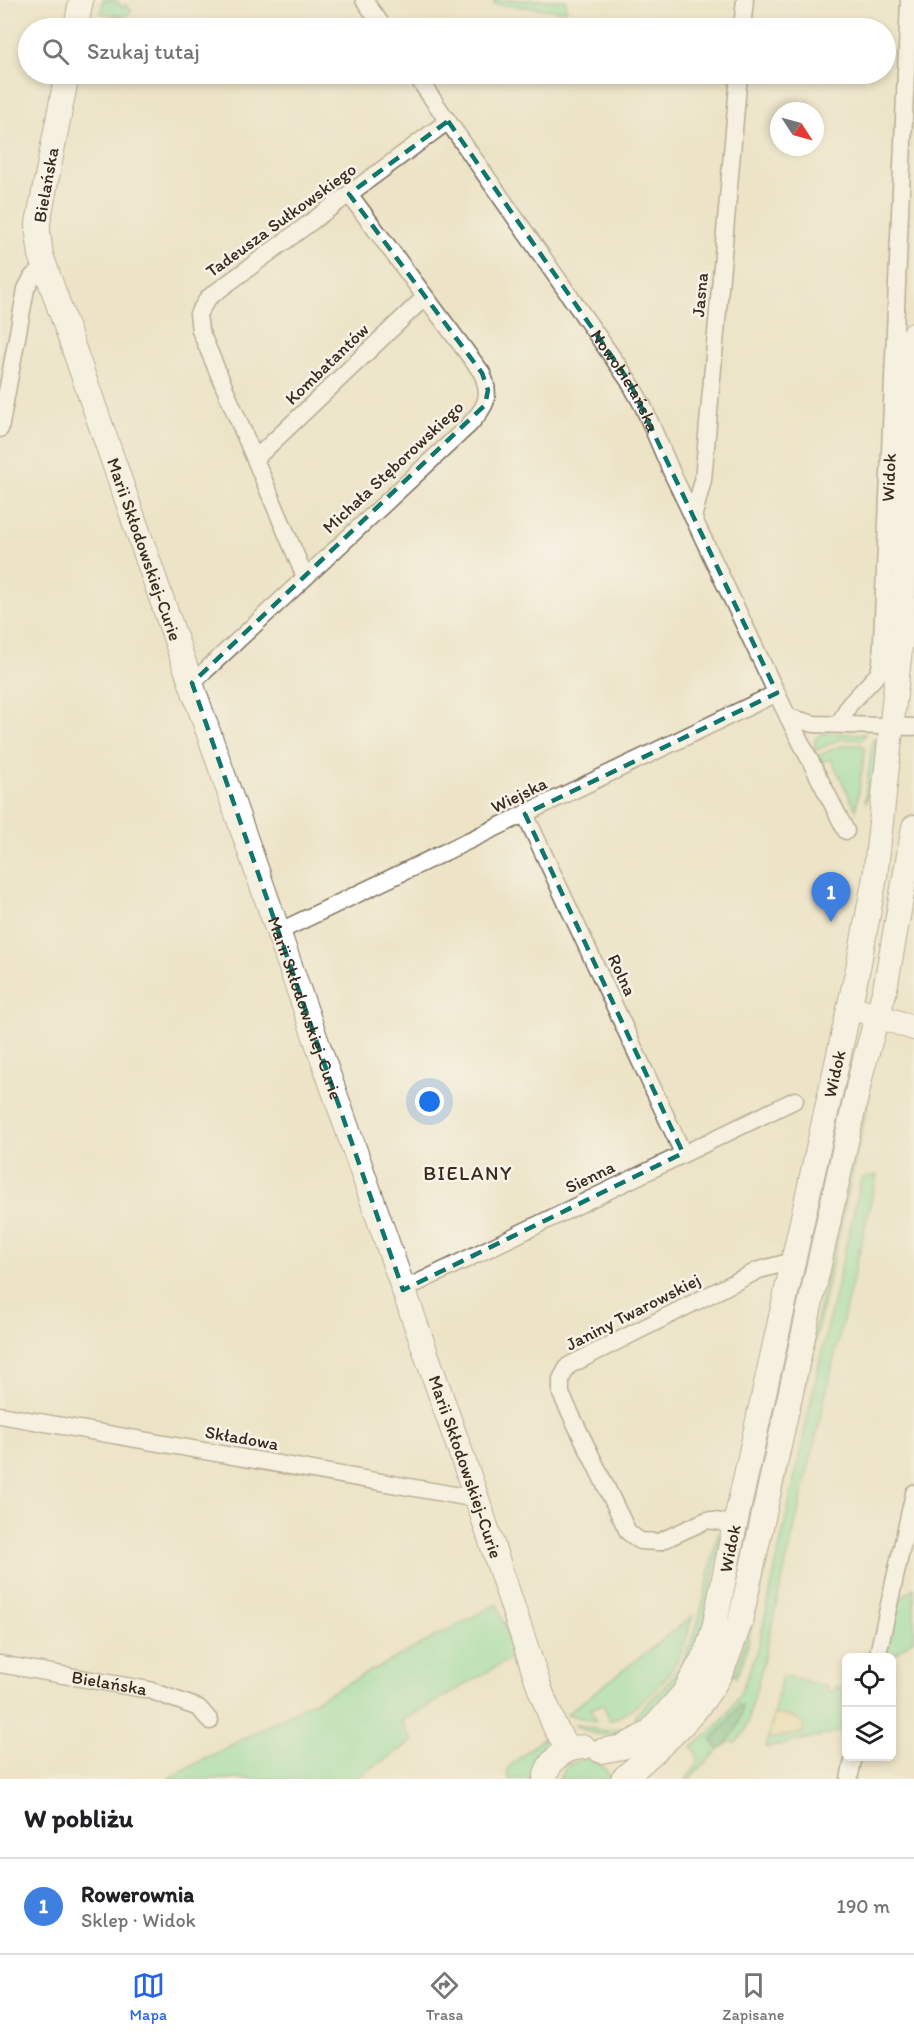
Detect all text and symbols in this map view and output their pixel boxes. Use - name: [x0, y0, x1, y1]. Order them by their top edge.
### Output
- search box: [18, 18, 896, 84]
- icon: search: [39, 35, 72, 68]
- text: Szukaj tutaj: [87, 38, 200, 65]
- north arrow: [770, 102, 824, 156]
- street label: Bielańska: [29, 145, 64, 224]
- street label: Tadeusza Sułkowskiego: [201, 158, 361, 282]
- street label: Jasna: [687, 272, 713, 318]
- street label: Kombatantów: [280, 318, 374, 410]
- street label: Nowobielańska: [586, 325, 664, 436]
- street label: Michała Stęborowskiego: [318, 396, 468, 538]
- street label: Widok: [877, 453, 901, 502]
- street label: Marii Skłodowskiej-Curie: [102, 455, 186, 644]
- street label: Wiejska: [487, 772, 551, 818]
- pin: 1: [812, 872, 850, 922]
- street label: Marii Skłodowskiej-Curie: [263, 914, 347, 1103]
- street label: Rolna: [603, 951, 641, 999]
- street label: Widok: [819, 1048, 851, 1100]
- your location: [415, 1087, 444, 1116]
- street label: Sienna: [562, 1155, 619, 1198]
- district label: BIELANY: [423, 1161, 513, 1185]
- street label: Janiny Twarowskiej: [562, 1269, 704, 1355]
- street label: Marii Skłodowskiej-Curie: [423, 1372, 507, 1561]
- street label: Składowa: [203, 1421, 281, 1455]
- street label: Widok: [714, 1523, 746, 1574]
- map controls: [842, 1653, 896, 1761]
- button: locate: [842, 1653, 896, 1707]
- street label: Bielańska: [70, 1666, 149, 1701]
- button: layers: [842, 1707, 896, 1761]
- text: W pobliżu: [24, 1802, 133, 1834]
- text: Rowerownia: [81, 1881, 194, 1908]
- text: 1: [39, 1894, 48, 1918]
- text: 190 m: [837, 1894, 890, 1918]
- text: Sklep · Widok: [81, 1908, 196, 1932]
- tab: Mapa: [130, 1969, 167, 2024]
- tab: Trasa: [426, 1969, 463, 2024]
- tab: Zapisane: [722, 1969, 784, 2024]

